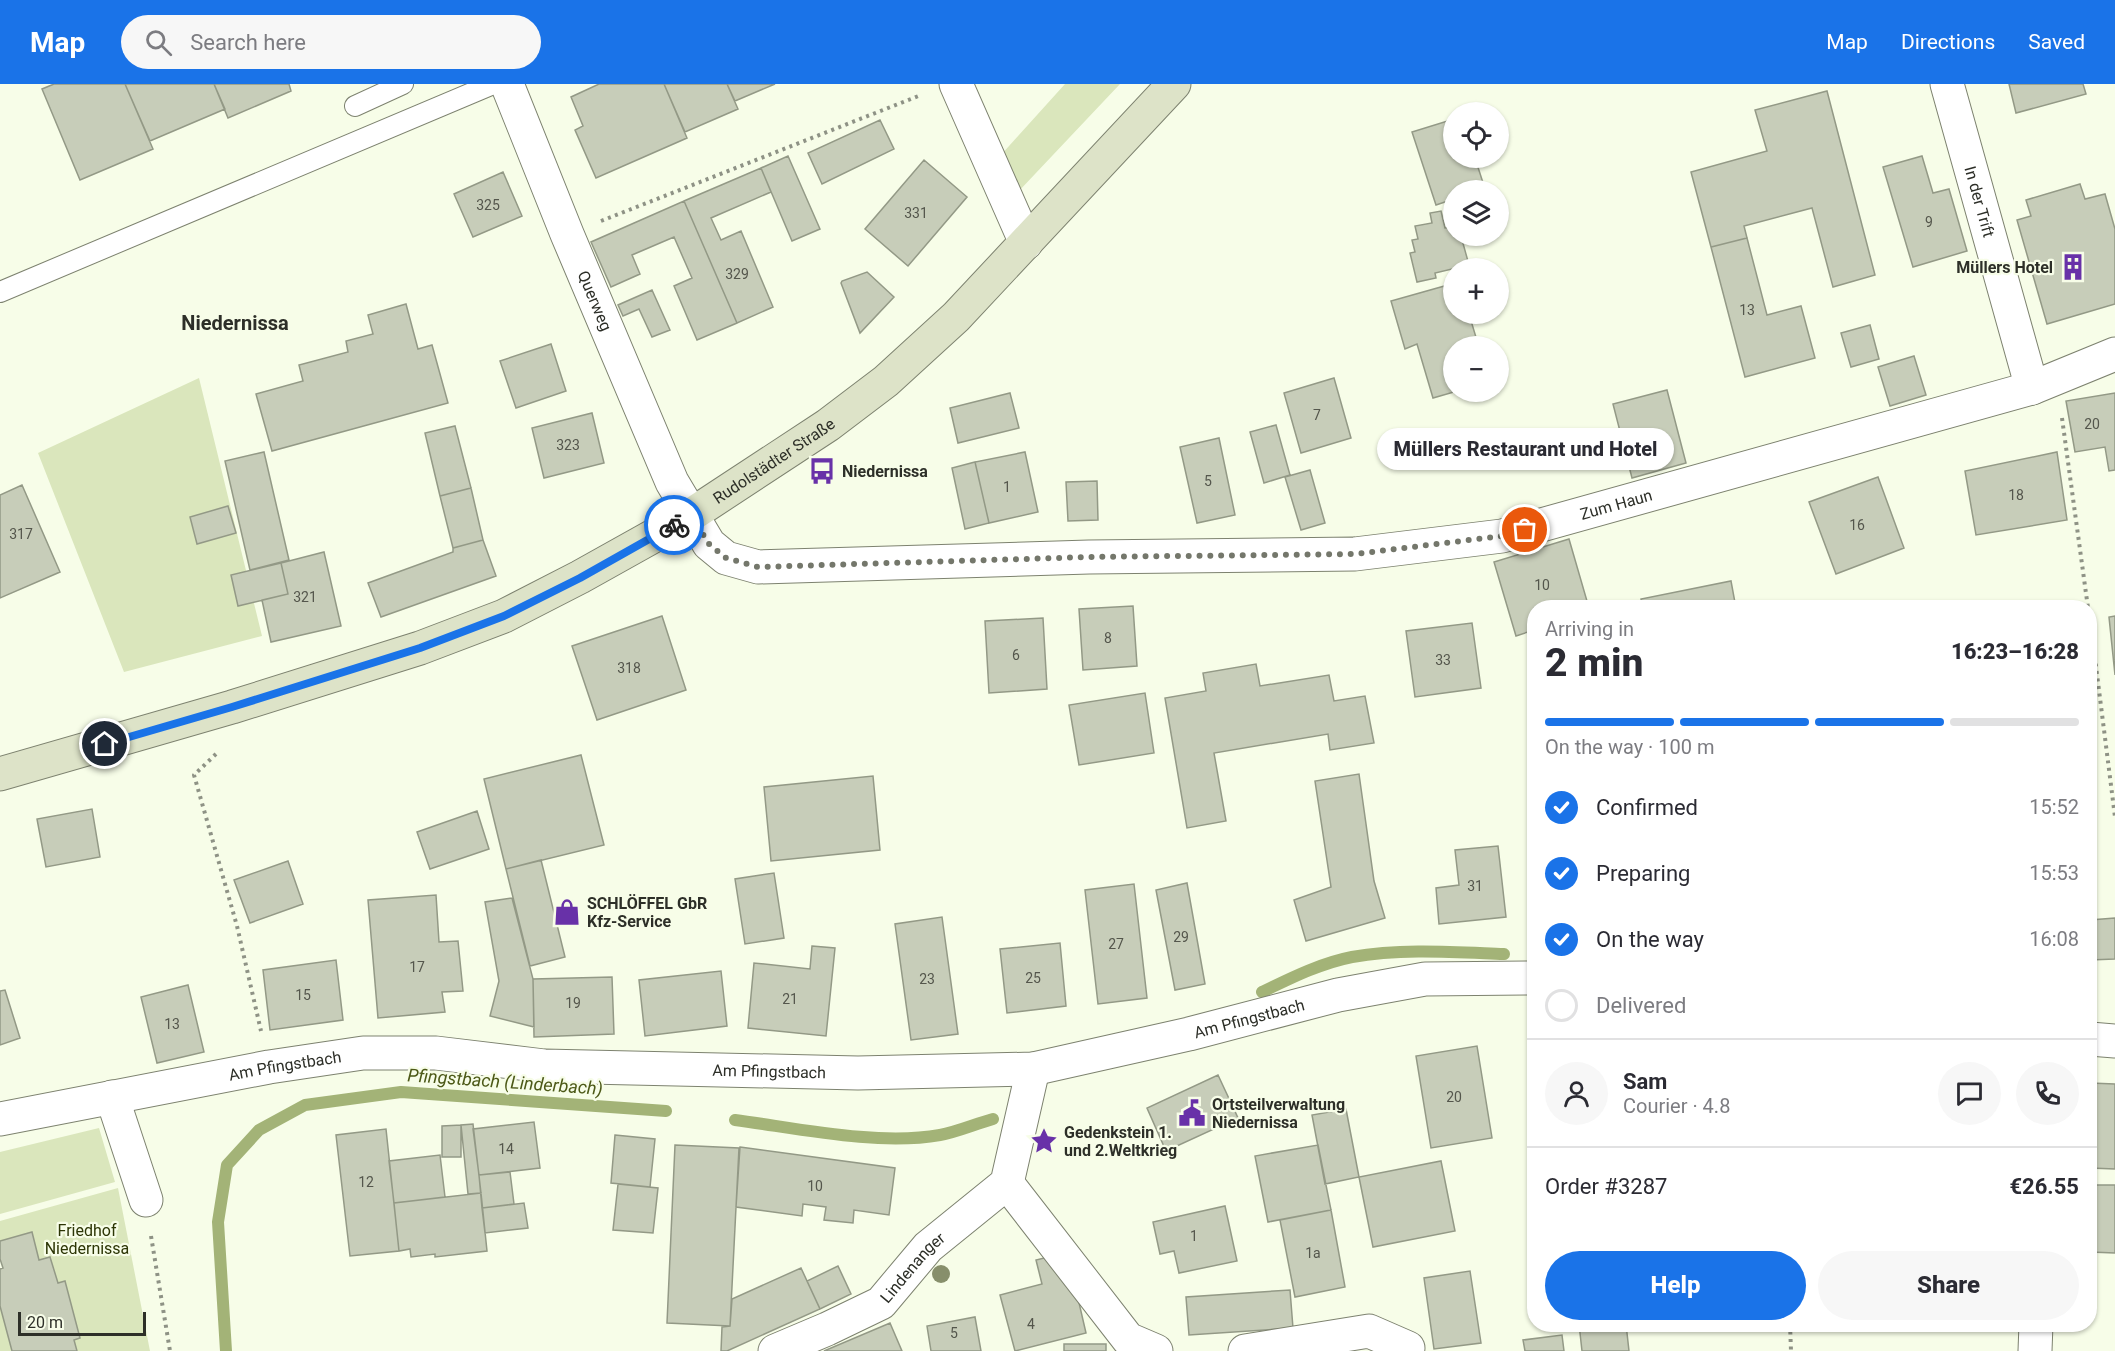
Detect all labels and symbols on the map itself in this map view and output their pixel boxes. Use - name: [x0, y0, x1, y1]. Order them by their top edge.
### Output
- street label: In der Trift: [1960, 164, 1998, 239]
- house number: 325: [476, 197, 500, 213]
- house number: 331: [904, 205, 928, 221]
- house number: 9: [1925, 214, 1933, 230]
- building icon: Müllers Hotel: [2058, 252, 2088, 282]
- place label: Müllers Hotel: [1956, 258, 2053, 277]
- house number: 329: [725, 266, 749, 282]
- street label: Querweg: [574, 268, 616, 334]
- house number: 13: [1739, 302, 1755, 318]
- district label: Niedernissa: [181, 311, 289, 335]
- house number: 7: [1313, 407, 1321, 423]
- street label: Rudolstädter Straße: [710, 414, 839, 508]
- house number: 20: [2084, 416, 2100, 432]
- callout: Müllers Restaurant und Hotel: [1376, 428, 1673, 470]
- house number: 323: [556, 437, 580, 453]
- bus stop icon: Niedernissa: [807, 456, 837, 486]
- place label: Niedernissa: [842, 462, 928, 481]
- house number: 5: [1204, 473, 1212, 489]
- house number: 1: [1003, 479, 1011, 495]
- street label: Zum Haun: [1578, 486, 1654, 524]
- house number: 18: [2008, 487, 2024, 503]
- courier: [644, 495, 704, 555]
- pin: [1499, 504, 1550, 555]
- house number: 16: [1849, 517, 1865, 533]
- house number: 317: [9, 526, 33, 542]
- house number: 10: [1534, 577, 1550, 593]
- house number: 321: [293, 589, 317, 605]
- house number: 8: [1104, 630, 1112, 646]
- house number: 6: [1012, 647, 1020, 663]
- house number: 33: [1435, 652, 1451, 668]
- house number: 318: [617, 660, 641, 676]
- pin: [79, 718, 130, 769]
- house number: 31: [1467, 878, 1483, 894]
- place label: SCHLÖFFEL GbR Kfz-Service: [587, 894, 707, 931]
- shop icon: SCHLÖFFEL GbR Kfz-Service: [552, 897, 582, 927]
- house number: 29: [1173, 929, 1189, 945]
- house number: 27: [1108, 936, 1124, 952]
- house number: 17: [409, 959, 425, 975]
- house number: 25: [1025, 970, 1041, 986]
- house number: 23: [919, 971, 935, 987]
- house number: 15: [295, 987, 311, 1003]
- house number: 21: [782, 991, 798, 1007]
- house number: 19: [565, 995, 581, 1011]
- street label: Am Pfingstbach: [1192, 995, 1307, 1042]
- house number: 13: [164, 1016, 180, 1032]
- street label: Am Pfingstbach: [227, 1047, 343, 1085]
- street label: Am Pfingstbach: [712, 1061, 826, 1082]
- water label: Pfingstbach (Linderbach): [407, 1064, 603, 1100]
- house number: 20: [1446, 1089, 1462, 1105]
- place label: Ortsteilverwaltung Niedernissa: [1212, 1095, 1345, 1132]
- public building icon: Ortsteilverwaltung Niedernissa: [1177, 1098, 1207, 1128]
- place label: Gedenkstein 1. und 2.Weltkrieg: [1064, 1123, 1177, 1160]
- place icon: Gedenkstein 1. und 2.Weltkrieg: [1029, 1126, 1059, 1156]
- house number: 14: [498, 1141, 514, 1157]
- house number: 12: [358, 1174, 374, 1190]
- house number: 10: [807, 1178, 823, 1194]
- park label: Friedhof Niedernissa: [45, 1221, 129, 1258]
- street label: Lindenanger: [876, 1228, 949, 1307]
- house number: 1: [1190, 1228, 1198, 1244]
- house number: 1a: [1305, 1245, 1321, 1261]
- scale bar: [18, 1309, 146, 1336]
- house number: 4: [1027, 1316, 1035, 1332]
- house number: 5: [950, 1325, 958, 1341]

